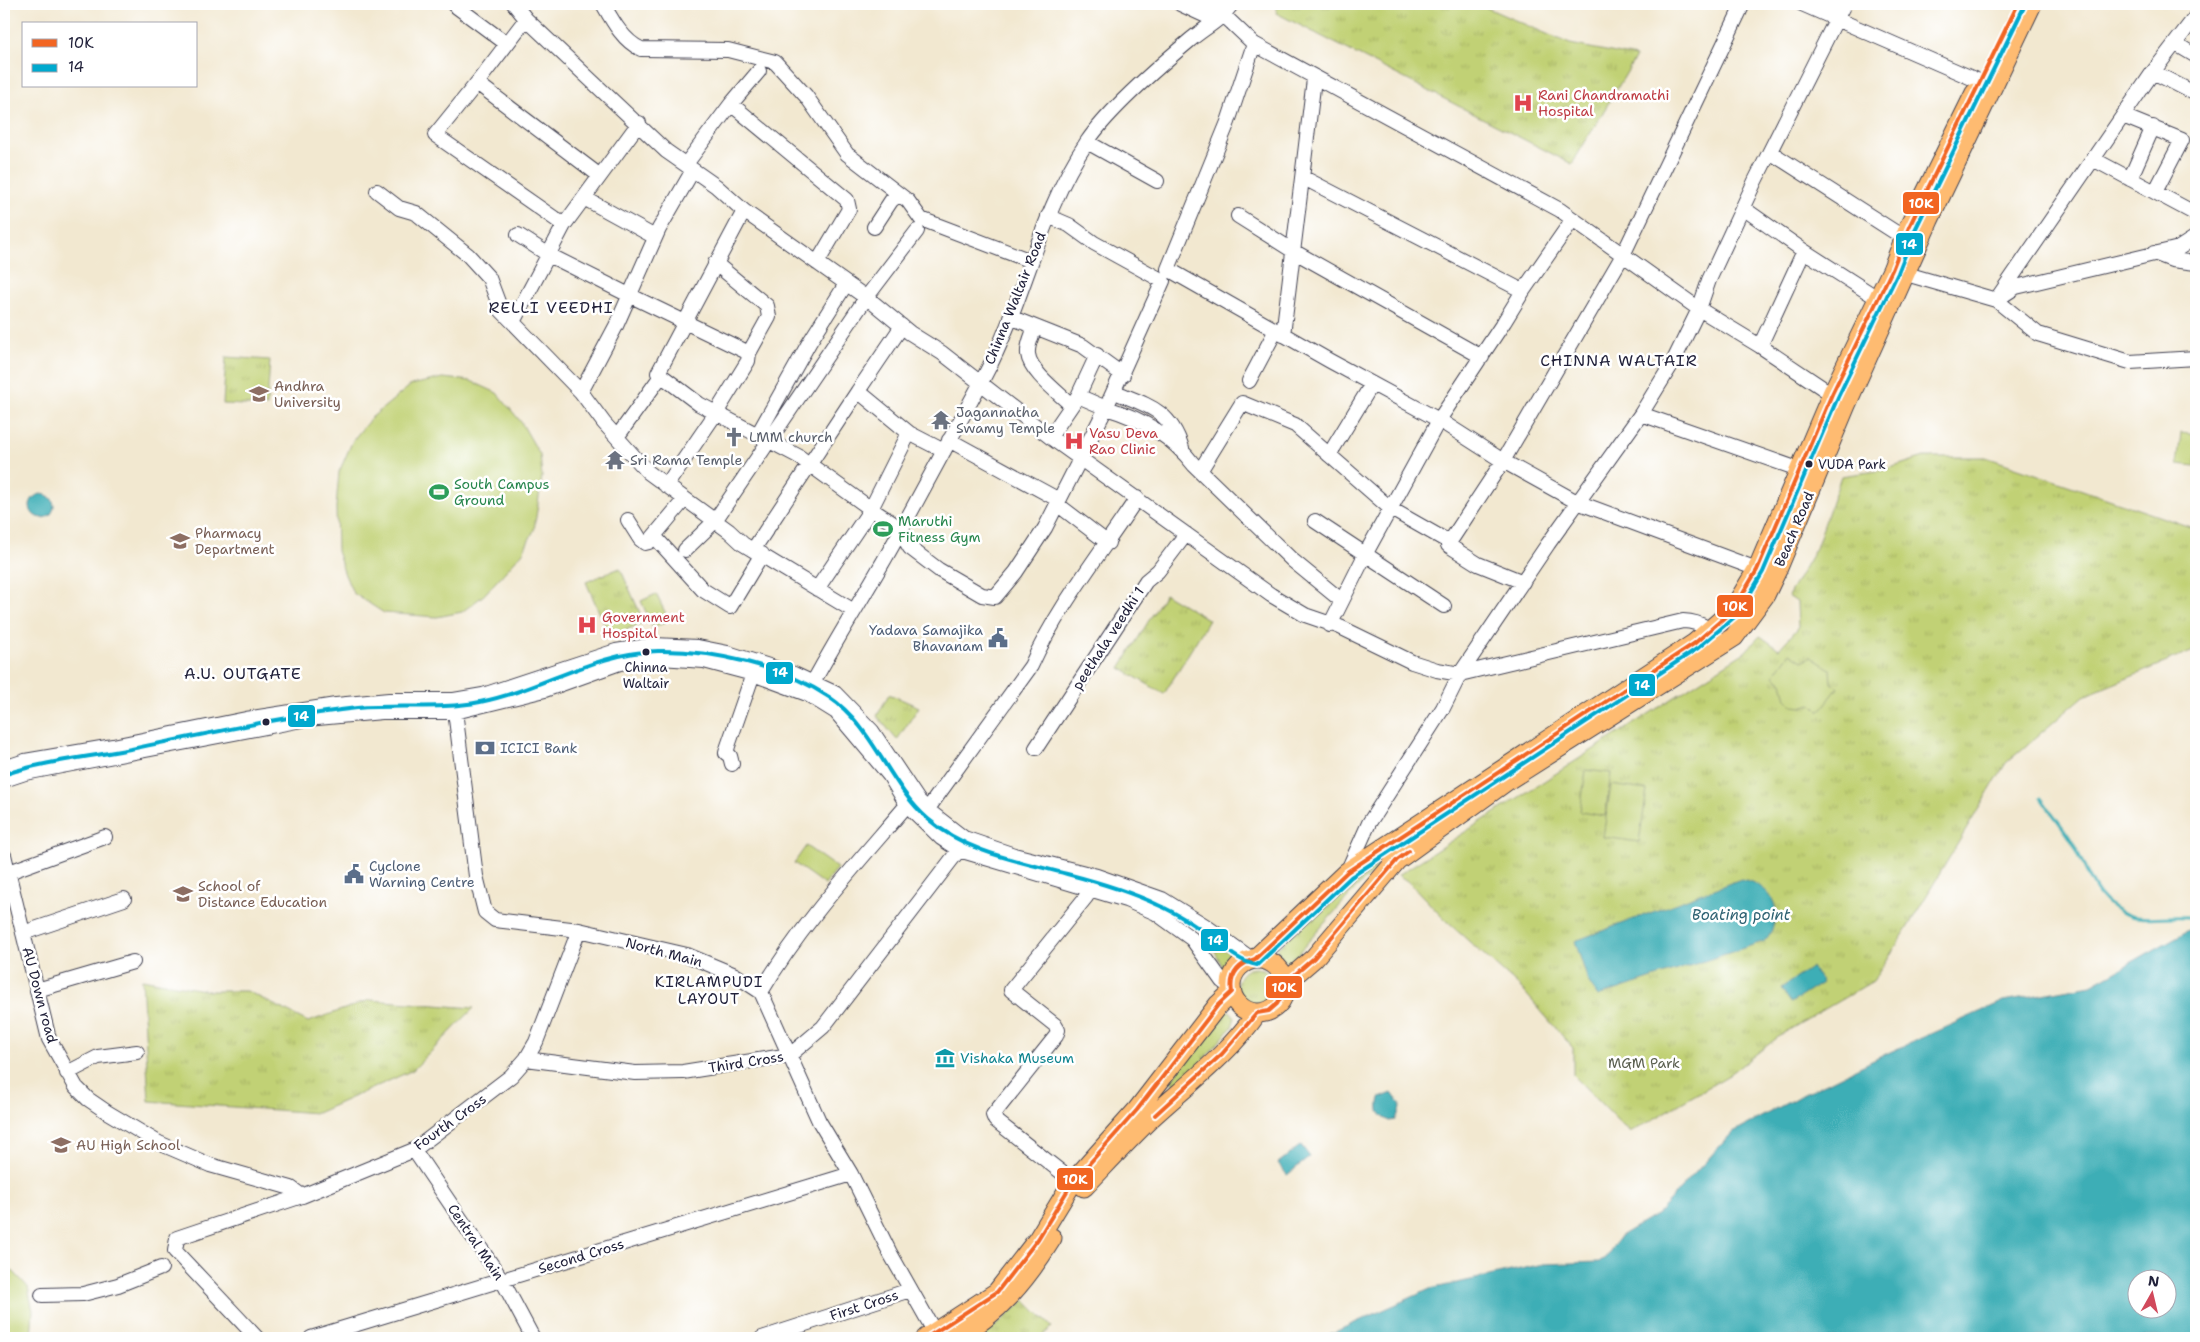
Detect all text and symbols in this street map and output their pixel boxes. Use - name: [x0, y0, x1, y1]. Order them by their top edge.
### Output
- legend: [22, 22, 198, 88]
- text: 10K: [68, 33, 94, 53]
- text: 14: [68, 57, 84, 77]
- place label: Rani Chandramathi Hospital: [1538, 86, 1670, 120]
- hospital icon: Rani Chandramathi Hospital: [1512, 92, 1534, 114]
- line badge: 10K: [1902, 191, 1940, 215]
- text: 10K: [1908, 194, 1934, 212]
- street label: Chinna Waltair Road: [980, 229, 1050, 367]
- line badge: 14: [1895, 232, 1924, 256]
- text: 14: [1901, 235, 1917, 253]
- district label: RELLI VEEDHI: [488, 297, 614, 318]
- district label: CHINNA WALTAIR: [1540, 350, 1698, 371]
- place label: Andhra University: [274, 377, 341, 411]
- school or university icon: Andhra University: [248, 383, 270, 405]
- place label: Jagannatha Swamy Temple: [956, 403, 1055, 437]
- temple icon: Jagannatha Swamy Temple: [930, 409, 952, 431]
- place label: Vasu Deva Rao Clinic: [1089, 424, 1158, 458]
- church icon: LMM church: [723, 426, 745, 448]
- place label: LMM church: [749, 428, 833, 446]
- hospital icon: Vasu Deva Rao Clinic: [1063, 430, 1085, 452]
- temple icon: Sri Rama Temple: [604, 449, 626, 471]
- place label: Sri Rama Temple: [630, 451, 742, 469]
- place label: VUDA Park: [1818, 456, 1886, 473]
- marker: VUDA Park: [1804, 459, 1814, 469]
- place label: South Campus Ground: [454, 475, 549, 509]
- sports icon: South Campus Ground: [428, 481, 450, 503]
- street label: Beach Road: [1770, 489, 1818, 569]
- place label: Maruthi Fitness Gym: [898, 512, 981, 546]
- sports icon: Maruthi Fitness Gym: [872, 518, 894, 540]
- place label: Pharmacy Department: [195, 524, 275, 558]
- school or university icon: Pharmacy Department: [169, 530, 191, 552]
- street label: peethala veedhi 1: [1068, 583, 1148, 693]
- line badge: 10K: [1716, 594, 1754, 618]
- text: 10K: [1722, 597, 1748, 615]
- place label: Government Hospital: [602, 608, 685, 642]
- hospital icon: Government Hospital: [576, 614, 598, 636]
- place label: Yadava Samajika Bhavanam: [869, 621, 983, 655]
- public building icon: Yadava Samajika Bhavanam: [987, 627, 1009, 649]
- marker: Chinna Waltair: [641, 647, 651, 657]
- place label: Chinna Waltair: [623, 659, 669, 692]
- line badge: 14: [765, 661, 794, 685]
- district label: A.U. OUTGATE: [184, 663, 302, 684]
- text: 14: [772, 663, 788, 681]
- line badge: 14: [1628, 673, 1656, 697]
- text: 14: [1634, 676, 1650, 694]
- line badge: 14: [287, 704, 316, 728]
- text: 14: [293, 707, 309, 725]
- unlabelled marker: [261, 717, 271, 727]
- bank icon: ICICI Bank: [474, 737, 496, 759]
- place label: ICICI Bank: [500, 739, 578, 757]
- place label: Cyclone Warning Centre: [369, 857, 475, 891]
- public building icon: Cyclone Warning Centre: [343, 863, 365, 885]
- place label: School of Distance Education: [198, 877, 327, 911]
- school or university icon: School of Distance Education: [172, 883, 194, 905]
- water label: Boating point: [1692, 905, 1791, 925]
- line badge: 14: [1200, 928, 1229, 952]
- text: 14: [1207, 931, 1223, 949]
- street label: North Main: [624, 933, 705, 971]
- street label: AU Down road: [19, 945, 62, 1045]
- district label: KIRLAMPUDI LAYOUT: [655, 972, 763, 1009]
- line badge: 10K: [1265, 975, 1303, 999]
- text: 10K: [1271, 978, 1297, 996]
- street label: Third Cross: [707, 1047, 785, 1077]
- museum icon: Vishaka Museum: [934, 1047, 956, 1069]
- place label: Vishaka Museum: [960, 1049, 1074, 1067]
- park label: MGM Park: [1608, 1054, 1680, 1072]
- street label: Fourth Cross: [410, 1090, 490, 1154]
- school or university icon: AU High School: [50, 1134, 72, 1156]
- place label: AU High School: [76, 1136, 181, 1154]
- line badge: 10K: [1056, 1167, 1094, 1191]
- text: 10K: [1062, 1170, 1088, 1188]
- street label: Central Main: [444, 1200, 508, 1284]
- street label: Second Cross: [536, 1234, 626, 1278]
- north arrow: [2128, 1270, 2178, 1320]
- text: N: [2147, 1271, 2161, 1291]
- street label: First Cross: [828, 1285, 901, 1325]

